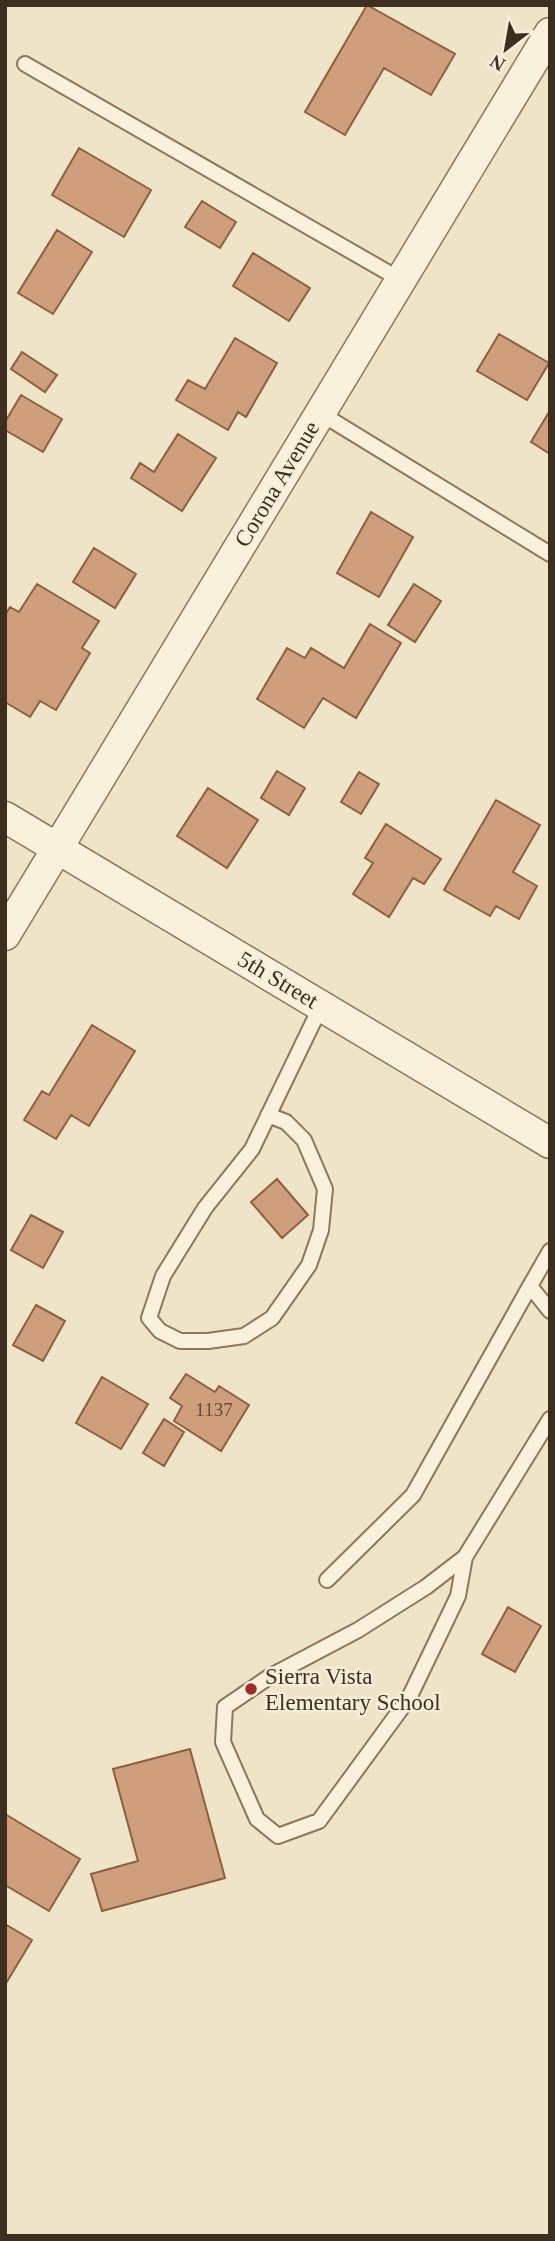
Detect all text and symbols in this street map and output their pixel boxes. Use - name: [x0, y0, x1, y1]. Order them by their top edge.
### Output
- north arrow: [471, 14, 541, 84]
- text: N: [486, 50, 509, 76]
- street label: Corona Avenue: [230, 417, 324, 551]
- street label: 5th Street: [234, 946, 323, 1014]
- house number: 1137: [195, 1399, 233, 1420]
- place label: Sierra Vista Elementary School: [265, 1664, 441, 1715]
- marker: Sierra Vista Elementary School: [243, 1681, 259, 1697]

